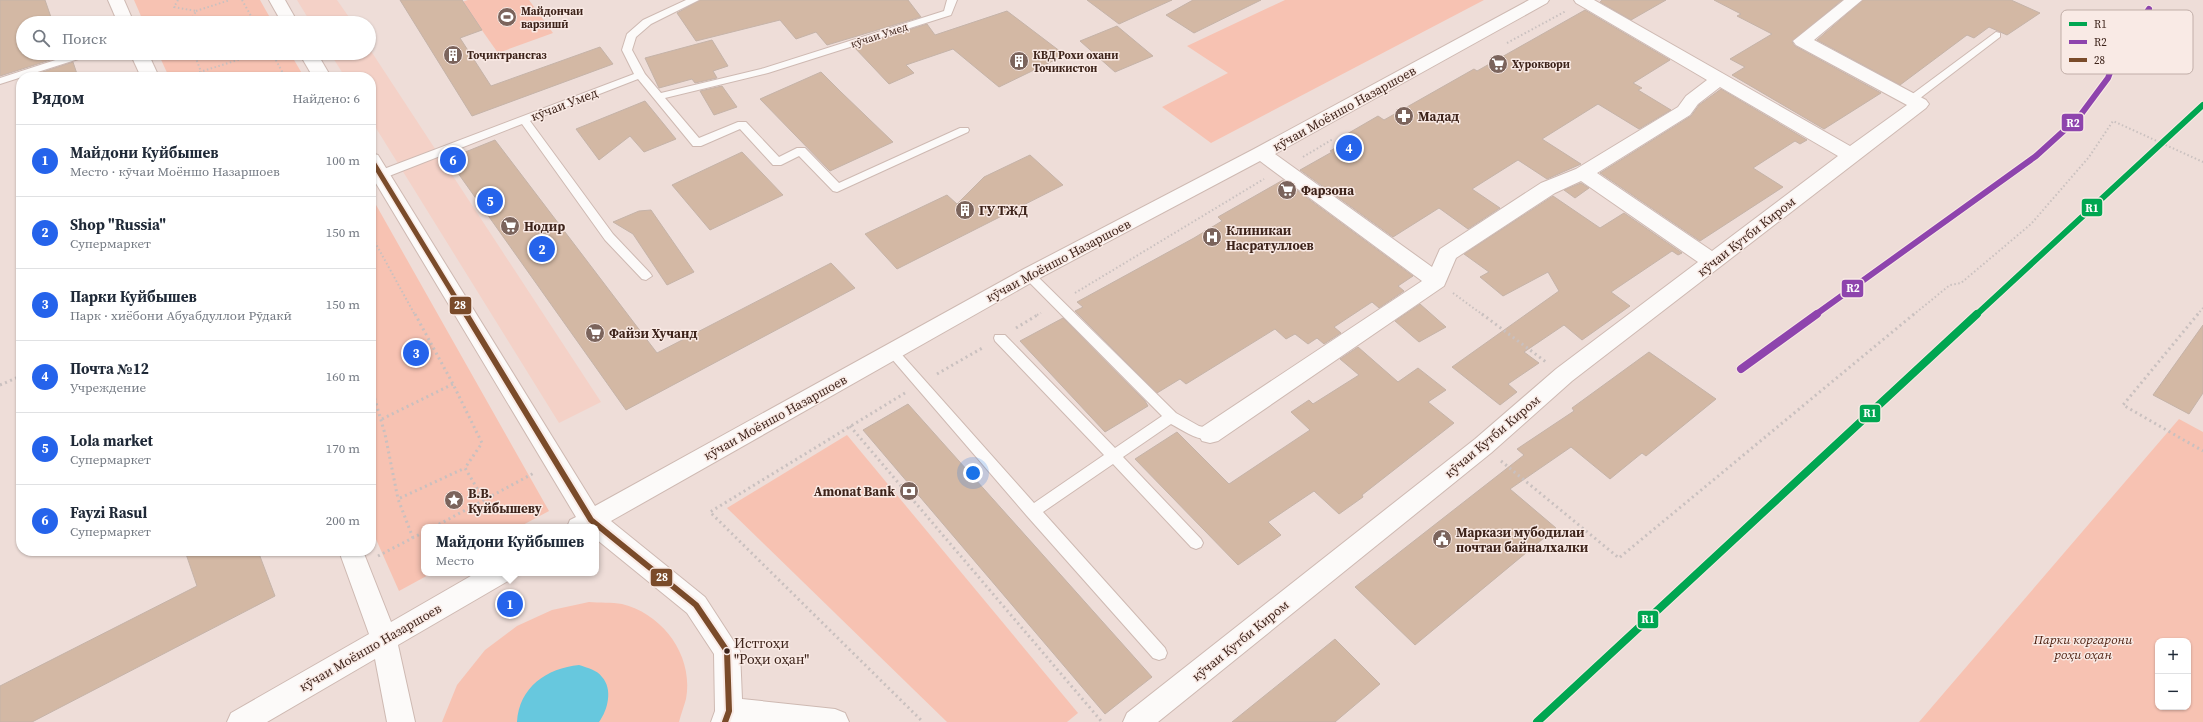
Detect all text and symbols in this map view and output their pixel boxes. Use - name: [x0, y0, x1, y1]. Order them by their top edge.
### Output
- place label: Майдончаи варзишӣ: [521, 4, 583, 32]
- sports icon: Майдончаи варзишӣ: [496, 6, 518, 28]
- legend: [2061, 10, 2193, 74]
- search box: [16, 16, 376, 60]
- text: R1: [2094, 17, 2107, 32]
- street label: кӯчаи Умед: [849, 19, 910, 52]
- icon: search: [30, 27, 52, 49]
- text: Поиск: [62, 28, 107, 49]
- text: R2: [2094, 35, 2107, 50]
- building icon: Тоҷиктрансгаз: [442, 44, 464, 66]
- place label: Тоҷиктрансгаз: [467, 48, 547, 63]
- place label: КВД Рохи охани Точикистон: [1033, 48, 1118, 76]
- building icon: КВД Рохи охани Точикистон: [1008, 50, 1030, 72]
- supermarket icon: Хуроквори: [1487, 53, 1509, 75]
- text: 28: [2094, 53, 2105, 68]
- place label: Хуроквори: [1512, 57, 1570, 72]
- street label: кӯчаи Моёншо Назаршоев: [1270, 62, 1419, 155]
- street label: кӯчаи Умед: [528, 84, 600, 125]
- text: Рядом: [32, 86, 84, 110]
- text: Найдено: 6: [293, 90, 360, 107]
- pharmacy icon: Мадад: [1393, 105, 1415, 127]
- place label: Мадад: [1418, 108, 1459, 125]
- line badge: R2: [2061, 113, 2084, 132]
- text: R2: [2066, 116, 2080, 131]
- pin: 4: [1336, 133, 1362, 163]
- text: Майдони Куйбышев: [70, 142, 219, 163]
- pin: 6: [440, 145, 466, 175]
- text: 1: [41, 152, 49, 169]
- text: 100 m: [326, 152, 360, 169]
- text: Место · кӯчаи Моёншо Назаршоев: [70, 163, 280, 180]
- supermarket icon: Фарзона: [1276, 179, 1298, 201]
- place label: Фарзона: [1301, 182, 1354, 199]
- pin: 5: [477, 186, 503, 216]
- street label: кӯчаи Кутби Киром: [1694, 193, 1799, 280]
- line badge: R1: [2081, 198, 2103, 217]
- building icon: ГУ ТЖД: [954, 199, 976, 221]
- text: R1: [2085, 201, 2099, 216]
- place label: ГУ ТЖД: [979, 202, 1028, 219]
- text: Shop "Russia": [70, 214, 166, 235]
- supermarket icon: Нодир: [499, 215, 521, 237]
- street label: кӯчаи Моёншо Назаршоев: [983, 215, 1134, 306]
- place label: Нодир: [524, 218, 565, 235]
- place label: Клиникаи Насратуллоев: [1226, 222, 1314, 254]
- text: 2: [41, 224, 49, 241]
- text: 150 m: [326, 224, 360, 241]
- hospital icon: Клиникаи Насратуллоев: [1201, 226, 1223, 248]
- pin: 2: [529, 234, 555, 264]
- text: Супермаркет: [70, 235, 151, 252]
- line badge: R2: [1841, 279, 1864, 298]
- text: R2: [1846, 281, 1860, 296]
- text: Парки Куйбышев: [70, 286, 197, 307]
- text: 3: [41, 296, 49, 313]
- text: 150 m: [326, 296, 360, 313]
- line badge: 28: [449, 296, 472, 315]
- text: 28: [454, 298, 466, 313]
- text: Парк · хиёбони Абуабдуллои Рӯдакӣ: [70, 307, 292, 324]
- supermarket icon: Файзи Хучанд: [584, 322, 606, 344]
- place label: Файзи Хучанд: [609, 325, 698, 342]
- pin: 3: [403, 338, 429, 368]
- text: Почта №12: [70, 358, 149, 379]
- text: 4: [41, 368, 49, 385]
- text: 160 m: [326, 368, 360, 385]
- street label: кӯчаи Моёншо Назаршоев: [701, 371, 850, 464]
- text: Учреждение: [70, 379, 146, 396]
- street label: кӯчаи Кутби Киром: [1441, 391, 1544, 481]
- line badge: R1: [1859, 404, 1881, 423]
- text: R1: [1863, 406, 1877, 421]
- text: Lola market: [70, 430, 153, 451]
- text: 5: [41, 440, 49, 457]
- text: 170 m: [326, 440, 360, 457]
- text: Супермаркет: [70, 451, 151, 468]
- your location: [963, 463, 983, 483]
- bank icon: Amonat Bank: [898, 480, 920, 502]
- place label: Amonat Bank: [814, 483, 895, 500]
- place label: В.В. Куйбышеву: [468, 485, 542, 517]
- place icon: В.В. Куйбышеву: [443, 489, 465, 511]
- text: Fayzi Rasul: [70, 502, 147, 523]
- text: 6: [41, 512, 49, 529]
- text: 200 m: [326, 512, 360, 529]
- text: Супермаркет: [70, 523, 151, 540]
- popup: [421, 524, 599, 576]
- place label: Маркази мубодилаи почтаи байналхалки: [1456, 524, 1589, 556]
- public building icon: Маркази мубодилаи почтаи байналхалки: [1431, 528, 1453, 550]
- text: Майдони Куйбышев: [436, 531, 584, 552]
- text: Место: [436, 552, 474, 569]
- line badge: 28: [650, 568, 673, 587]
- text: 28: [656, 570, 668, 585]
- pin: 1: [497, 589, 523, 619]
- street label: кӯчаи Кутби Киром: [1188, 596, 1293, 685]
- street label: кӯчаи Моёншо Назаршоев: [296, 600, 445, 695]
- line badge: R1: [1637, 610, 1659, 629]
- text: R1: [1641, 612, 1655, 627]
- park label: Парки коргарони роҳи оҳан: [2033, 631, 2133, 663]
- place label: Истгоҳи "Роҳи оҳан": [734, 633, 809, 669]
- map controls: [2155, 638, 2191, 710]
- button: +: [2155, 638, 2191, 674]
- marker: Истгоҳи "Роҳи оҳан": [722, 646, 732, 656]
- button: −: [2155, 674, 2191, 710]

